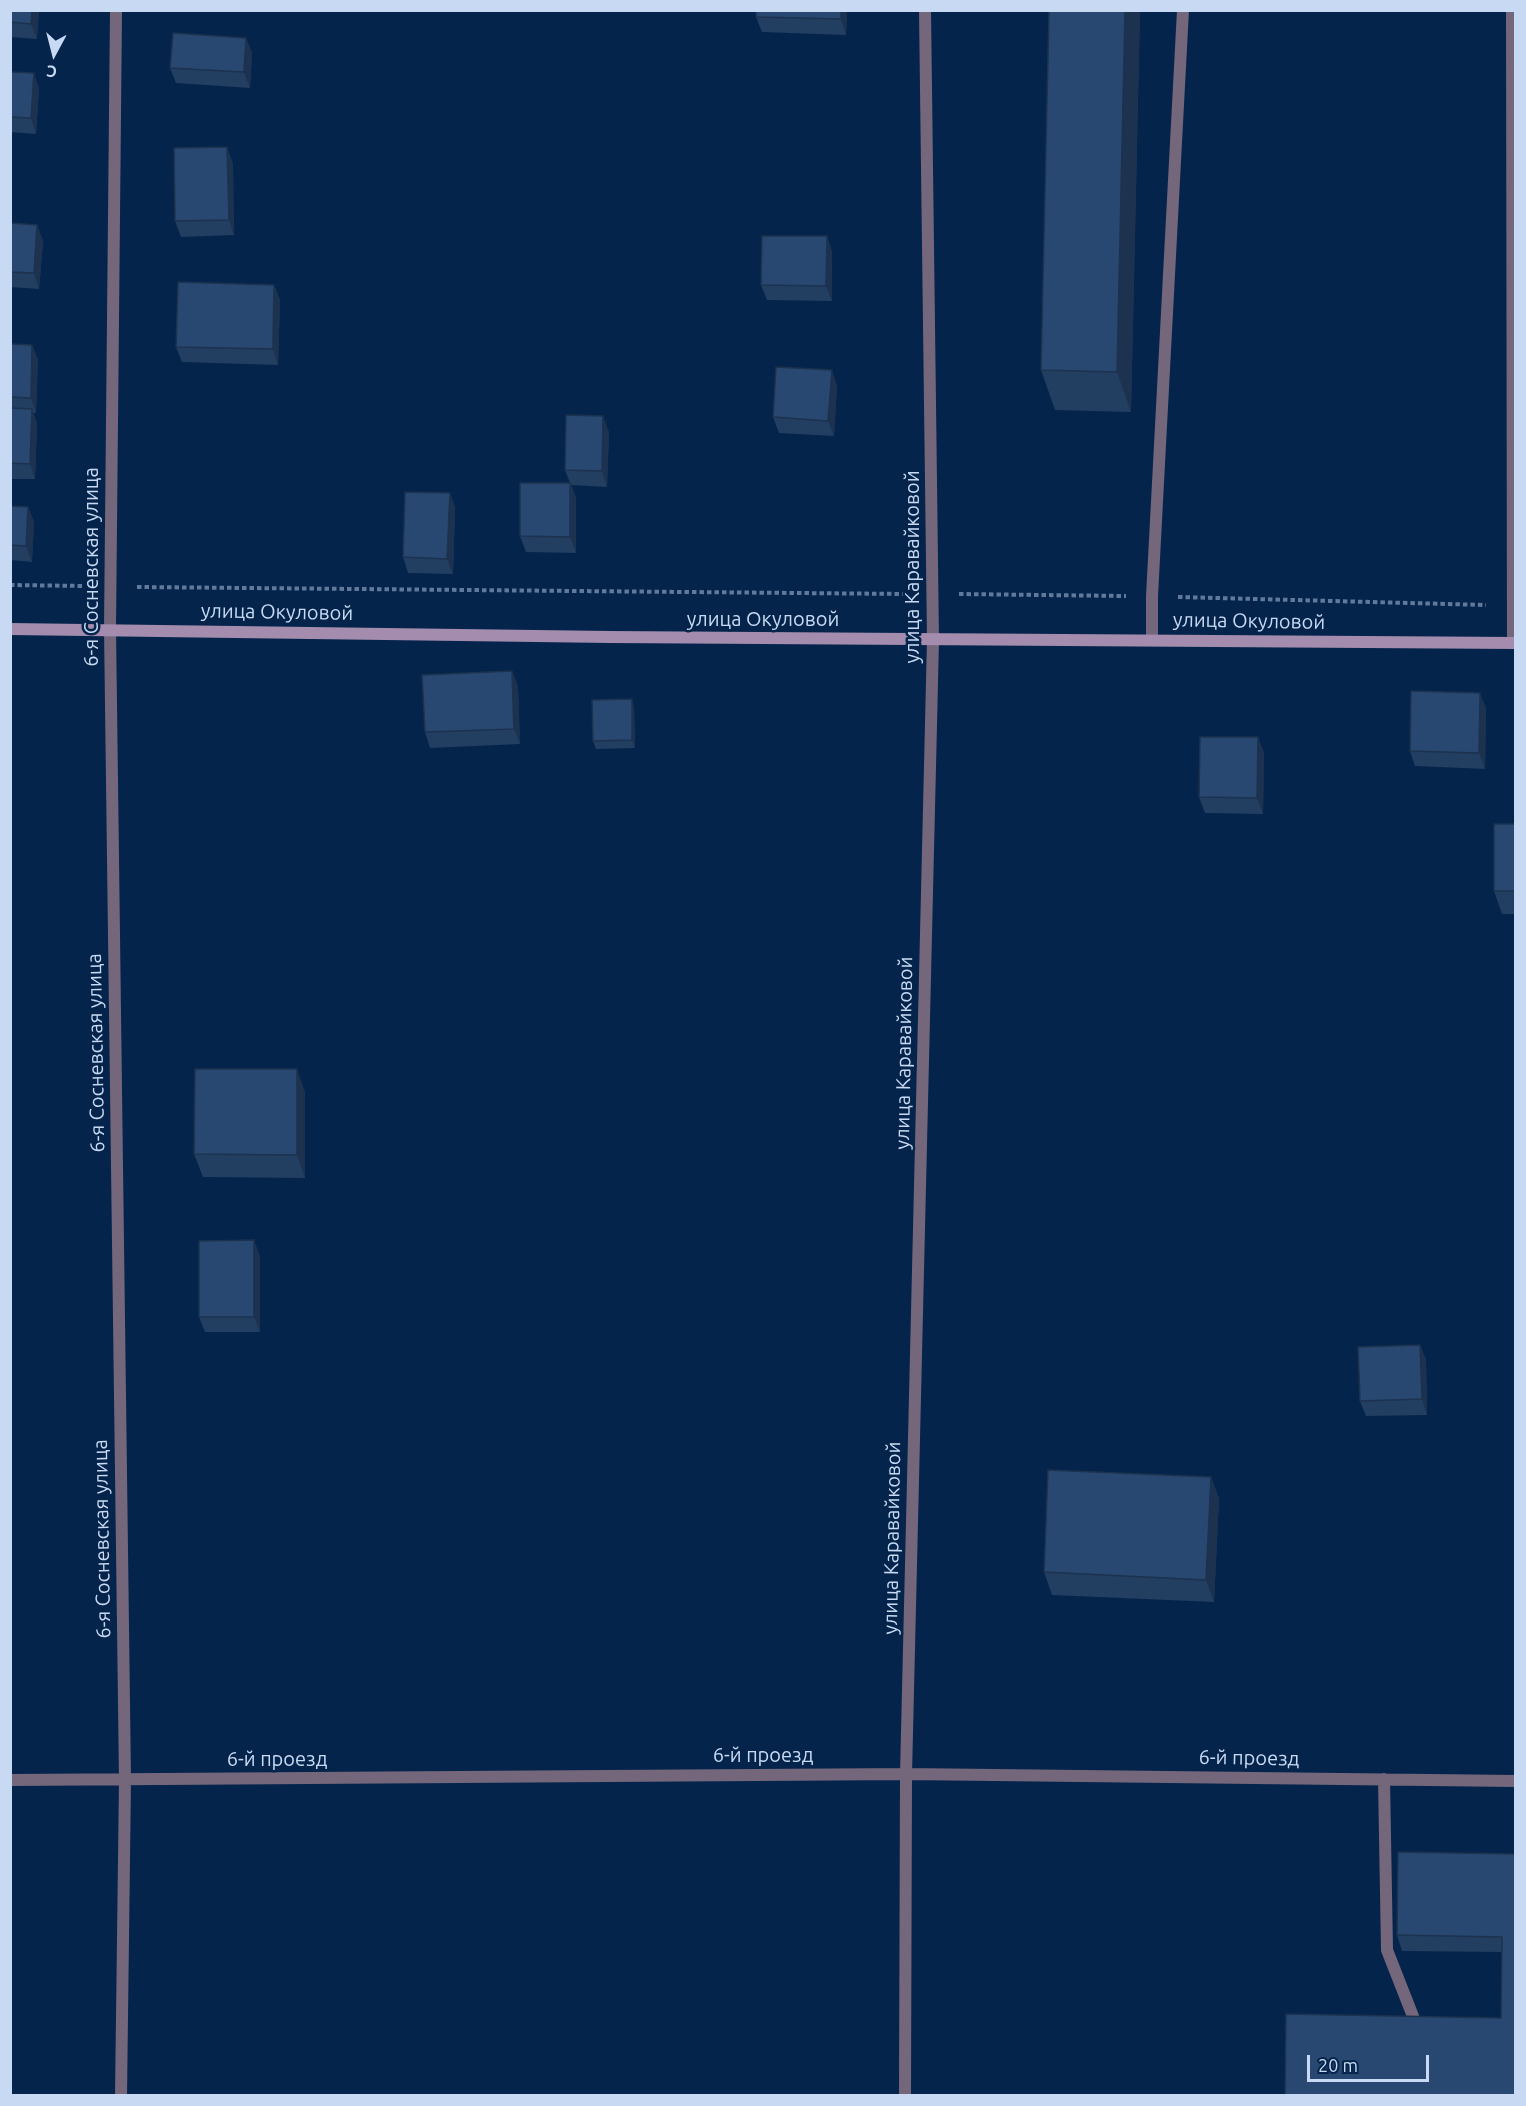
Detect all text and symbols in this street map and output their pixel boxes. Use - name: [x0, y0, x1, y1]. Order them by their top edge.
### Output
- north arrow: [24, 24, 84, 84]
- text: С: [46, 62, 58, 81]
- street label: 6-я Сосневская улица: [79, 467, 103, 667]
- street label: улица Каравайковой: [900, 470, 924, 664]
- street label: улица Окуловой: [201, 599, 353, 625]
- street label: улица Окуловой: [687, 607, 839, 631]
- street label: улица Окуловой: [1173, 608, 1325, 634]
- street label: 6-я Сосневская улица: [82, 953, 110, 1153]
- street label: улица Каравайковой: [890, 956, 918, 1150]
- street label: 6-я Сосневская улица: [88, 1439, 116, 1639]
- street label: улица Каравайковой: [878, 1441, 906, 1635]
- street label: 6-й проезд: [713, 1743, 813, 1767]
- street label: 6-й проезд: [1198, 1745, 1300, 1771]
- street label: 6-й проезд: [227, 1747, 327, 1771]
- scale bar: [1310, 2043, 1432, 2081]
- text: 20 m: [1318, 2055, 1358, 2075]

